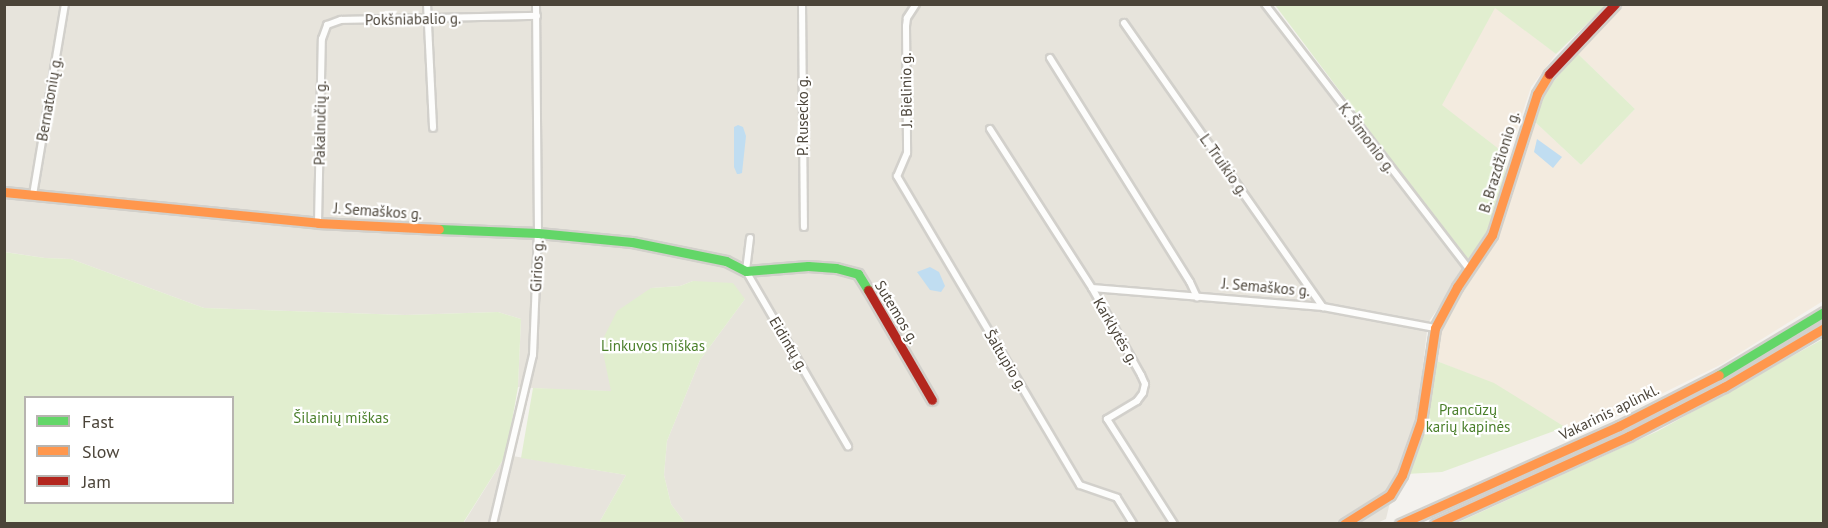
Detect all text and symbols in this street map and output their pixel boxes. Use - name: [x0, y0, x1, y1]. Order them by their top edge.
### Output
- street label: Pokšniabalio g.: [365, 9, 461, 29]
- street label: J. Bielinio g.: [896, 52, 916, 128]
- street label: Bernatonių g.: [33, 55, 65, 143]
- street label: P. Rusecko g.: [794, 75, 812, 157]
- street label: Pakalnučių g.: [310, 80, 330, 166]
- street label: K. Šimonio g.: [1335, 99, 1399, 177]
- street label: B. Brazdžionio g.: [1475, 109, 1523, 215]
- street label: L. Truikio g.: [1196, 130, 1252, 200]
- street label: J. Semaškos g.: [333, 199, 423, 223]
- street label: Girios g.: [527, 240, 547, 292]
- street label: J. Semaškos g.: [1221, 274, 1311, 300]
- street label: Sutemos g.: [871, 277, 923, 347]
- street label: Karklytės g.: [1090, 294, 1142, 368]
- street label: Eidintų g.: [766, 313, 812, 375]
- street label: Šaltupio g.: [981, 326, 1031, 394]
- park label: Linkuvos miškas: [601, 337, 705, 355]
- street label: Vakarinis aplinkl.: [1556, 380, 1662, 444]
- legend: [24, 396, 234, 504]
- park label: Prancūzų karių kapinės: [1426, 400, 1510, 435]
- park label: Šilainių miškas: [293, 409, 389, 427]
- text: Fast: [82, 410, 114, 433]
- text: Slow: [82, 440, 120, 463]
- text: Jam: [82, 470, 111, 493]

